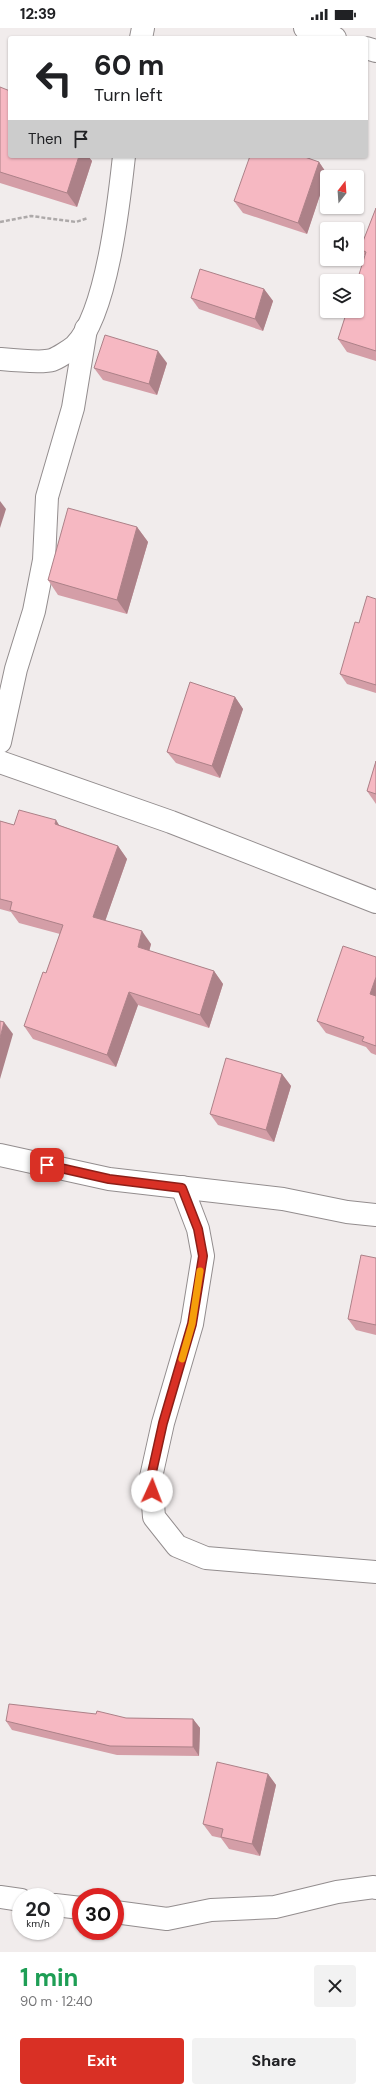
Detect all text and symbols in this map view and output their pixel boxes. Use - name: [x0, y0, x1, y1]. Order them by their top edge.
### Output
- text: 12:39: [20, 4, 56, 24]
- text: 60 m: [94, 47, 164, 84]
- icon: left: [28, 52, 80, 104]
- text: Turn left: [94, 83, 163, 107]
- icon: arrive: [70, 128, 92, 150]
- text: Then: [28, 129, 62, 149]
- north arrow: [320, 170, 364, 214]
- map controls: [320, 170, 364, 318]
- button: sound: [320, 222, 364, 266]
- button: layers: [320, 274, 364, 318]
- pin: [30, 1148, 64, 1182]
- icon: arrive: [36, 1154, 58, 1176]
- position arrow: [131, 1470, 173, 1512]
- speed limit sign: 30: [72, 1888, 124, 1940]
- text: 20: [25, 1896, 51, 1922]
- text: km/h: [26, 1917, 50, 1930]
- text: 1 min: [20, 1962, 78, 1993]
- button: close: [314, 1965, 356, 2007]
- text: 90 m · 12:40: [20, 1993, 93, 2010]
- button: Exit: [20, 2038, 184, 2084]
- button: Share: [192, 2038, 356, 2084]

